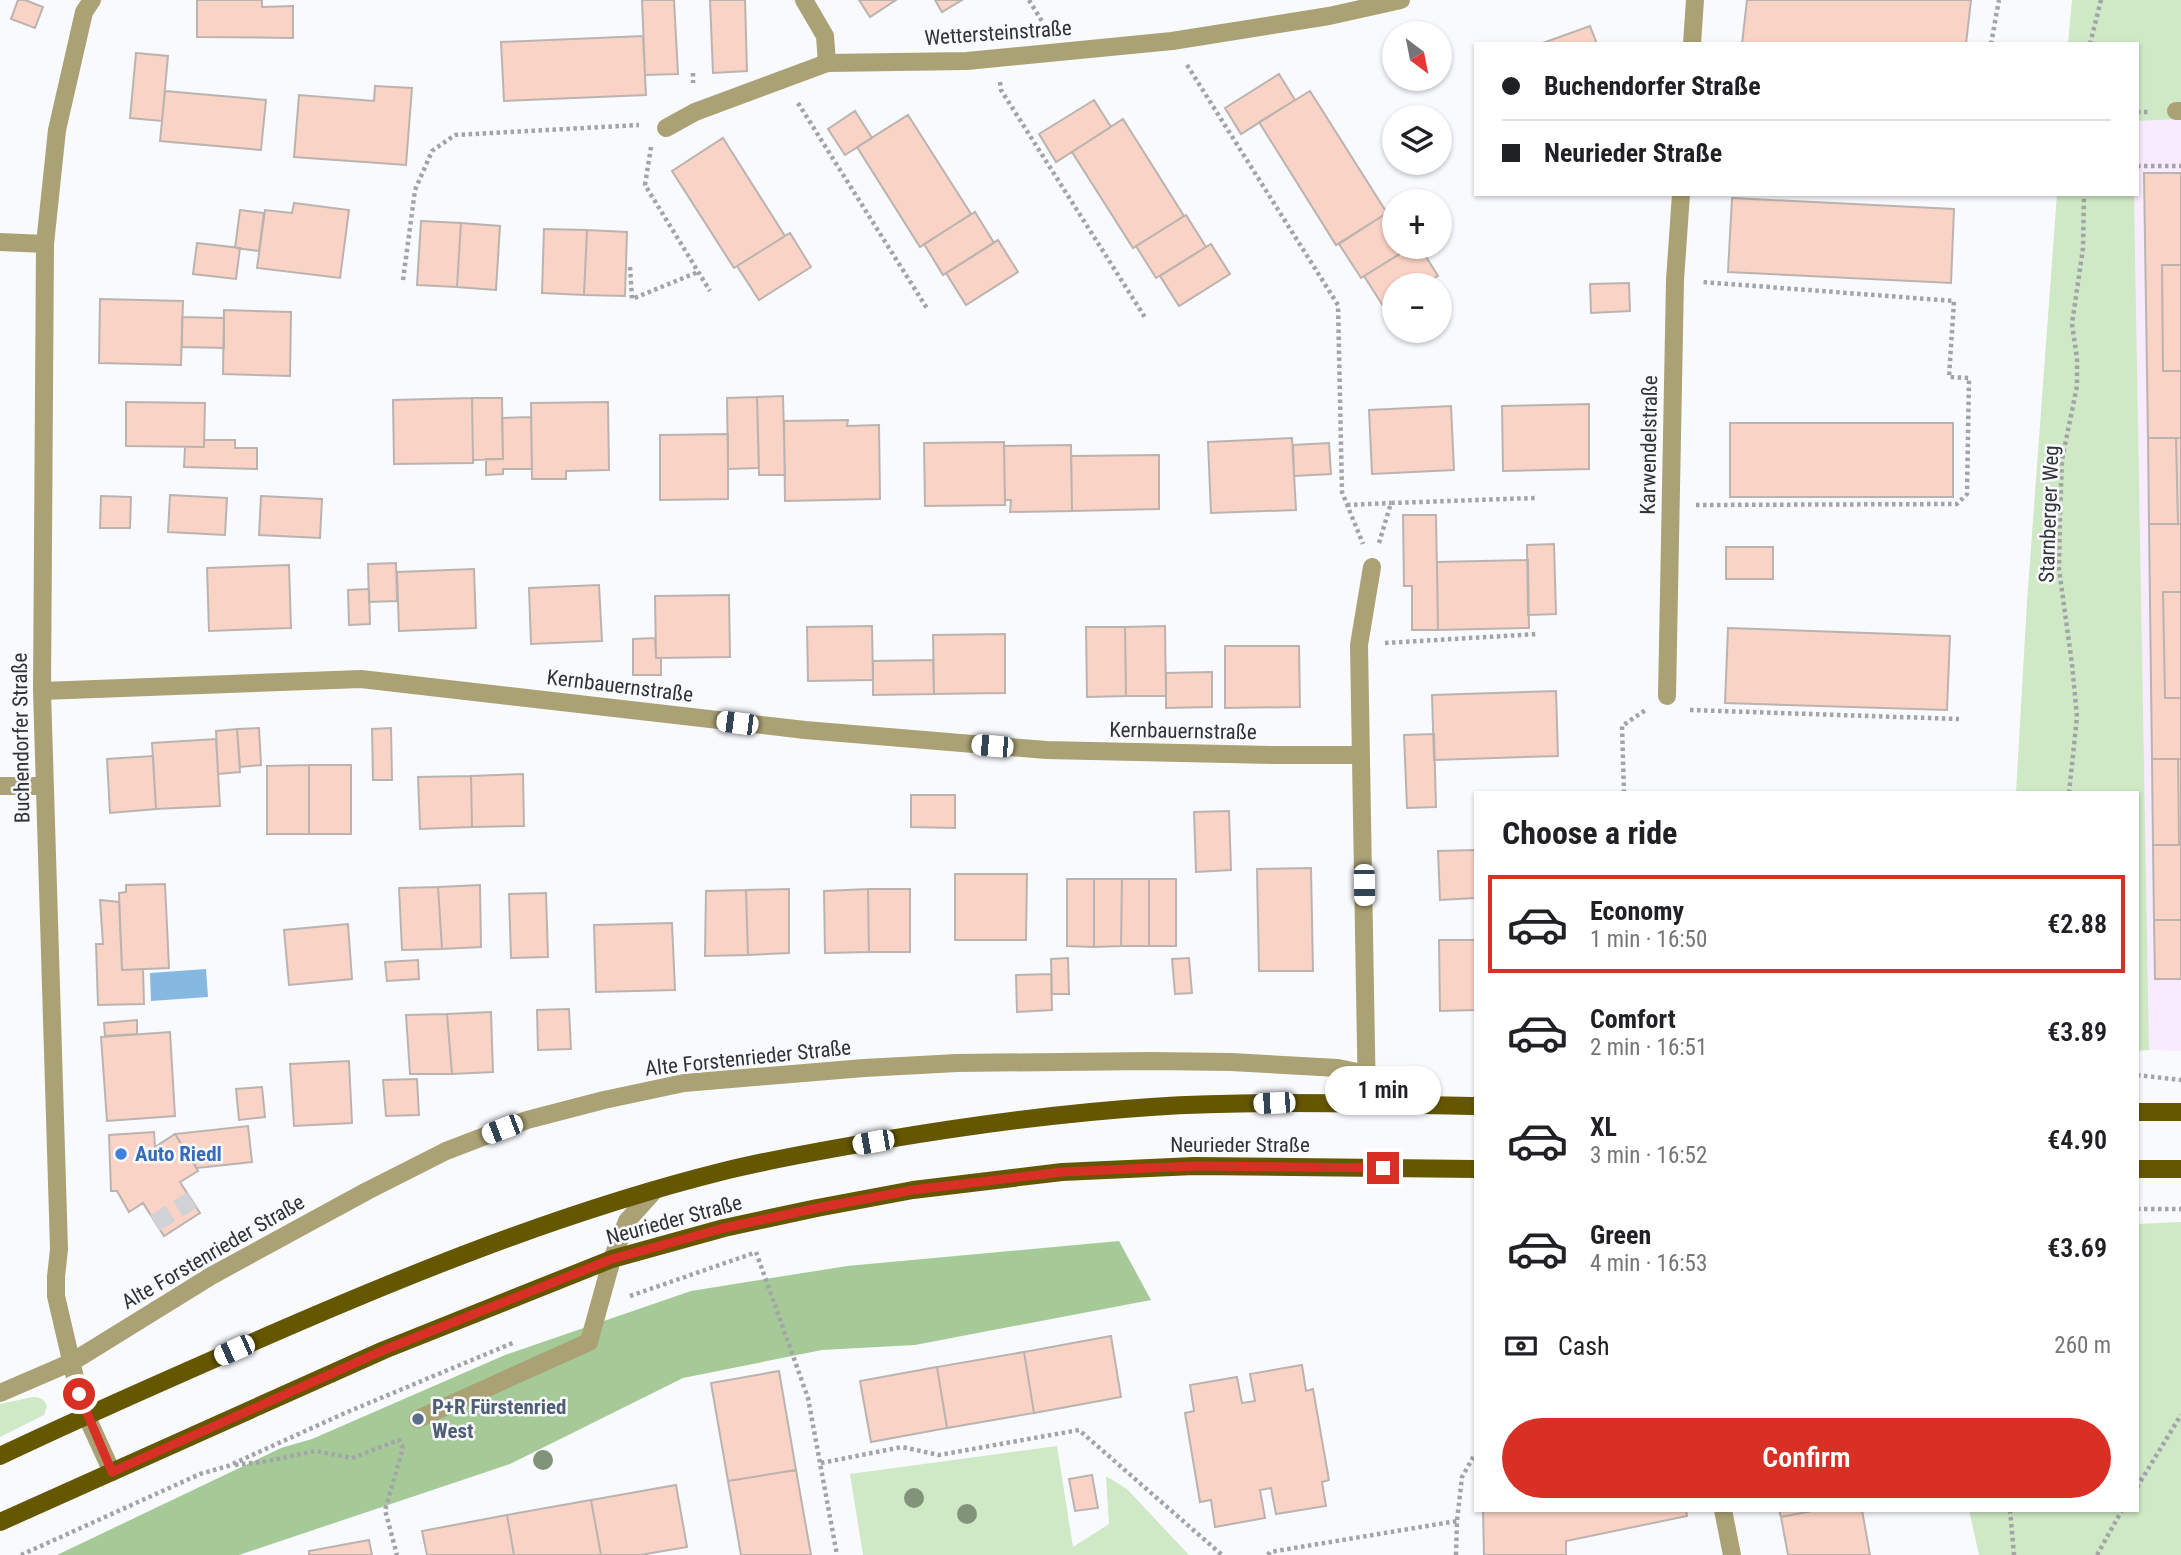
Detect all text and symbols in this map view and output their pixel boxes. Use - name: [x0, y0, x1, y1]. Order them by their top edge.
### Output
- street label: Wettersteinstraße: [924, 16, 1073, 50]
- north arrow: [1382, 21, 1452, 91]
- map controls: [1382, 21, 1452, 343]
- text: Buchendorfer Straße: [1544, 71, 1761, 101]
- button: layers: [1382, 105, 1452, 175]
- text: Neurieder Straße: [1544, 138, 1722, 168]
- button: +: [1382, 189, 1452, 259]
- button: −: [1382, 273, 1452, 343]
- street label: Karwendelstraße: [1636, 375, 1662, 515]
- street label: Starnberger Weg: [2035, 445, 2063, 583]
- street label: Buchendorfer Straße: [8, 652, 34, 823]
- street label: Kernbauernstraße: [545, 665, 695, 707]
- car: [715, 710, 760, 736]
- street label: Kernbauernstraße: [1109, 718, 1257, 744]
- car: [971, 734, 1014, 758]
- text: Choose a ride: [1502, 814, 1677, 852]
- car: [1354, 864, 1375, 906]
- icon: car: [1506, 893, 1569, 956]
- text: Economy: [1590, 896, 1684, 926]
- text: €2.88: [2047, 909, 2107, 939]
- text: 1 min · 16:50: [1590, 926, 1707, 953]
- icon: car: [1506, 1001, 1569, 1064]
- text: Comfort: [1590, 1004, 1676, 1034]
- text: €3.89: [2047, 1017, 2107, 1047]
- text: 2 min · 16:51: [1590, 1034, 1707, 1061]
- street label: Alte Forstenrieder Straße: [644, 1035, 852, 1081]
- callout: 1 min: [1325, 1066, 1441, 1116]
- text: 1 min: [1358, 1077, 1408, 1104]
- car: [1253, 1092, 1296, 1114]
- icon: car: [1506, 1109, 1569, 1172]
- car: [479, 1112, 526, 1146]
- text: XL: [1590, 1112, 1617, 1142]
- text: €4.90: [2047, 1125, 2107, 1155]
- car: [851, 1128, 896, 1156]
- street label: Neurieder Straße: [1170, 1133, 1310, 1157]
- place label: Auto Riedl: [135, 1142, 222, 1166]
- text: 3 min · 16:52: [1590, 1142, 1707, 1169]
- marker: Auto Riedl: [113, 1146, 129, 1162]
- route end: [1367, 1152, 1399, 1184]
- street label: Alte Forstenrieder Straße: [117, 1190, 309, 1314]
- street label: Neurieder Straße: [604, 1190, 745, 1250]
- icon: car: [1506, 1217, 1569, 1280]
- text: Green: [1590, 1220, 1651, 1250]
- text: €3.69: [2047, 1233, 2107, 1263]
- text: 4 min · 16:53: [1590, 1250, 1707, 1277]
- icon: cash: [1502, 1327, 1540, 1365]
- text: Cash: [1558, 1331, 1610, 1361]
- car: [211, 1332, 258, 1368]
- text: 260 m: [2054, 1332, 2111, 1359]
- route start: [63, 1378, 95, 1410]
- place label: P+R Fürstenried West: [432, 1395, 567, 1443]
- marker: P+R Fürstenried West: [410, 1411, 426, 1427]
- button: Confirm: [1502, 1418, 2111, 1498]

